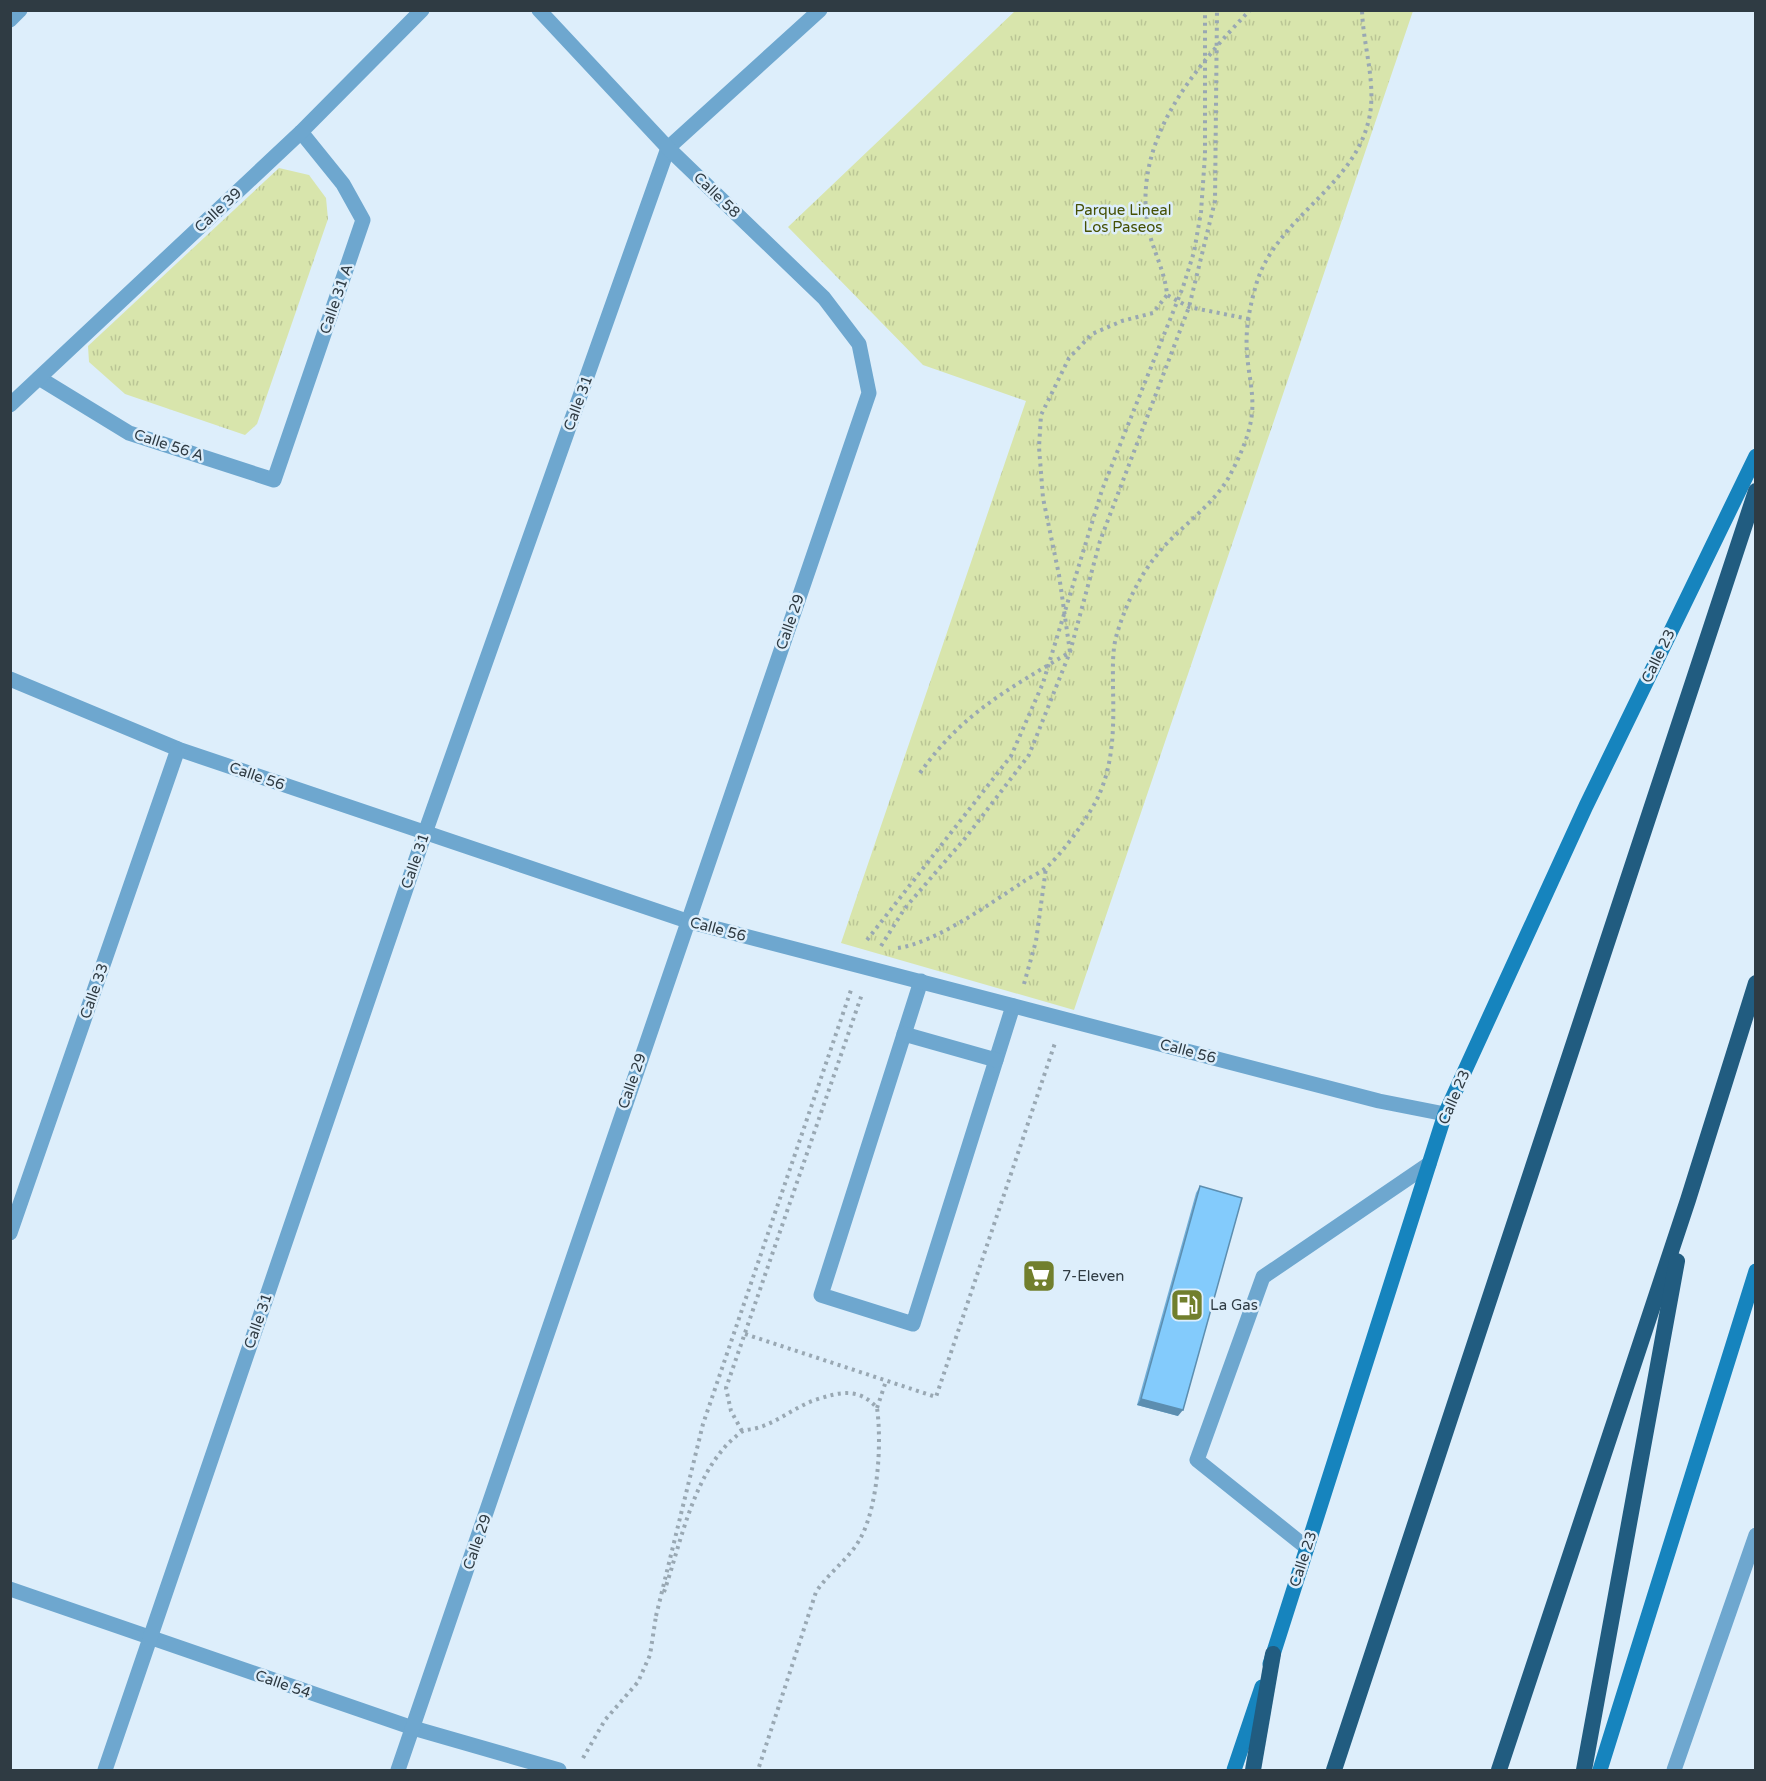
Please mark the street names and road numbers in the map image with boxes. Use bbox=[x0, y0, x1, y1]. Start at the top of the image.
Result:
street label: Calle 58 bbox=[690, 169, 744, 221]
street label: Calle 39 bbox=[191, 184, 245, 236]
street label: Calle 31 A bbox=[316, 262, 356, 336]
street label: Calle 31 bbox=[560, 373, 596, 433]
street label: Calle 56 A bbox=[132, 425, 206, 465]
street label: Calle 29 bbox=[772, 592, 808, 652]
street label: Calle 23 bbox=[1637, 626, 1679, 686]
street label: Calle 56 bbox=[227, 758, 287, 794]
street label: Calle 31 bbox=[397, 831, 433, 891]
street label: Calle 56 bbox=[688, 913, 748, 945]
street label: Calle 33 bbox=[76, 961, 112, 1021]
street label: Calle 56 bbox=[1158, 1035, 1218, 1067]
street label: Calle 29 bbox=[614, 1051, 650, 1111]
street label: Calle 23 bbox=[1434, 1067, 1474, 1127]
street label: Calle 31 bbox=[240, 1291, 276, 1351]
street label: Calle 29 bbox=[459, 1512, 495, 1572]
street label: Calle 23 bbox=[1286, 1529, 1320, 1589]
street label: Calle 54 bbox=[253, 1666, 313, 1702]

